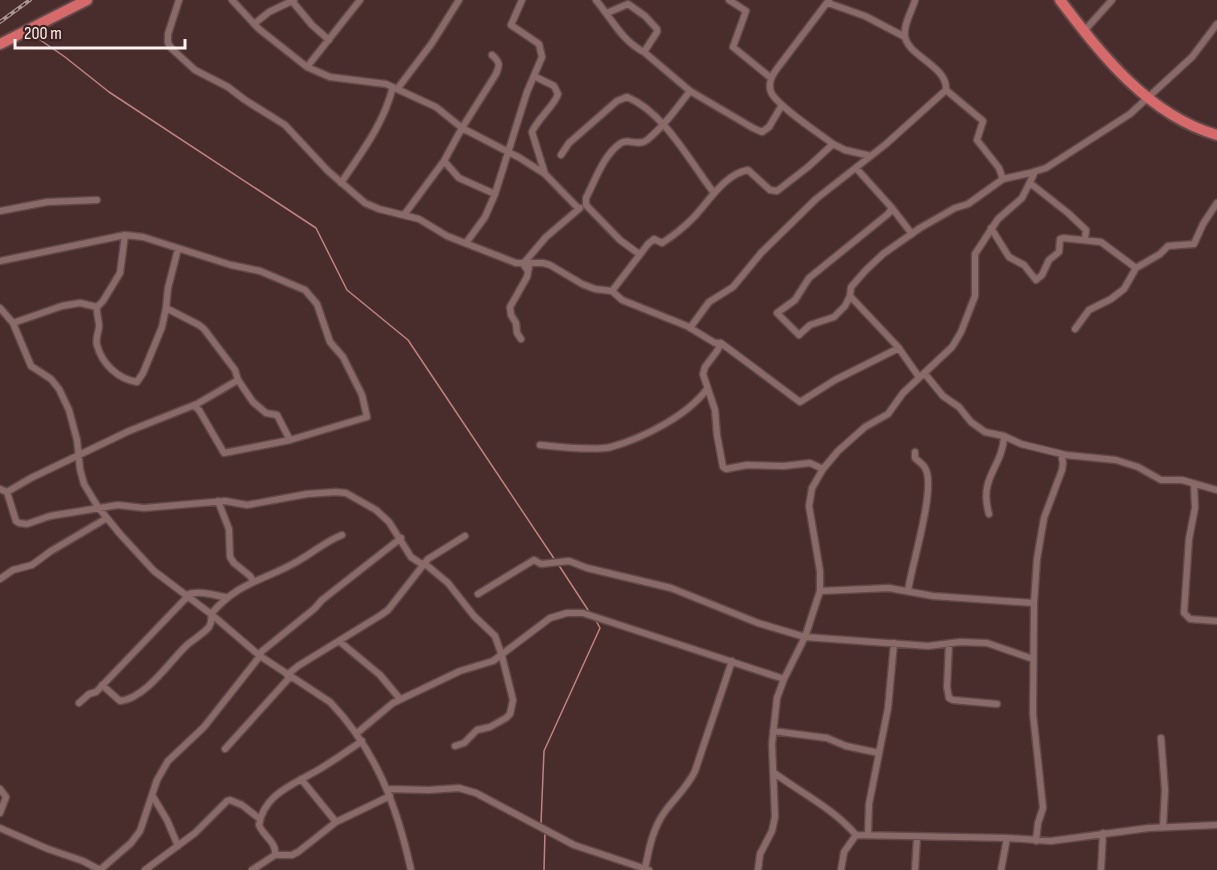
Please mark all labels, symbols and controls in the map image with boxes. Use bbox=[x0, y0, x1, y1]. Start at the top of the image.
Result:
scale bar bbox=[15, 12, 184, 50]
text: 200 m bbox=[24, 23, 62, 44]

